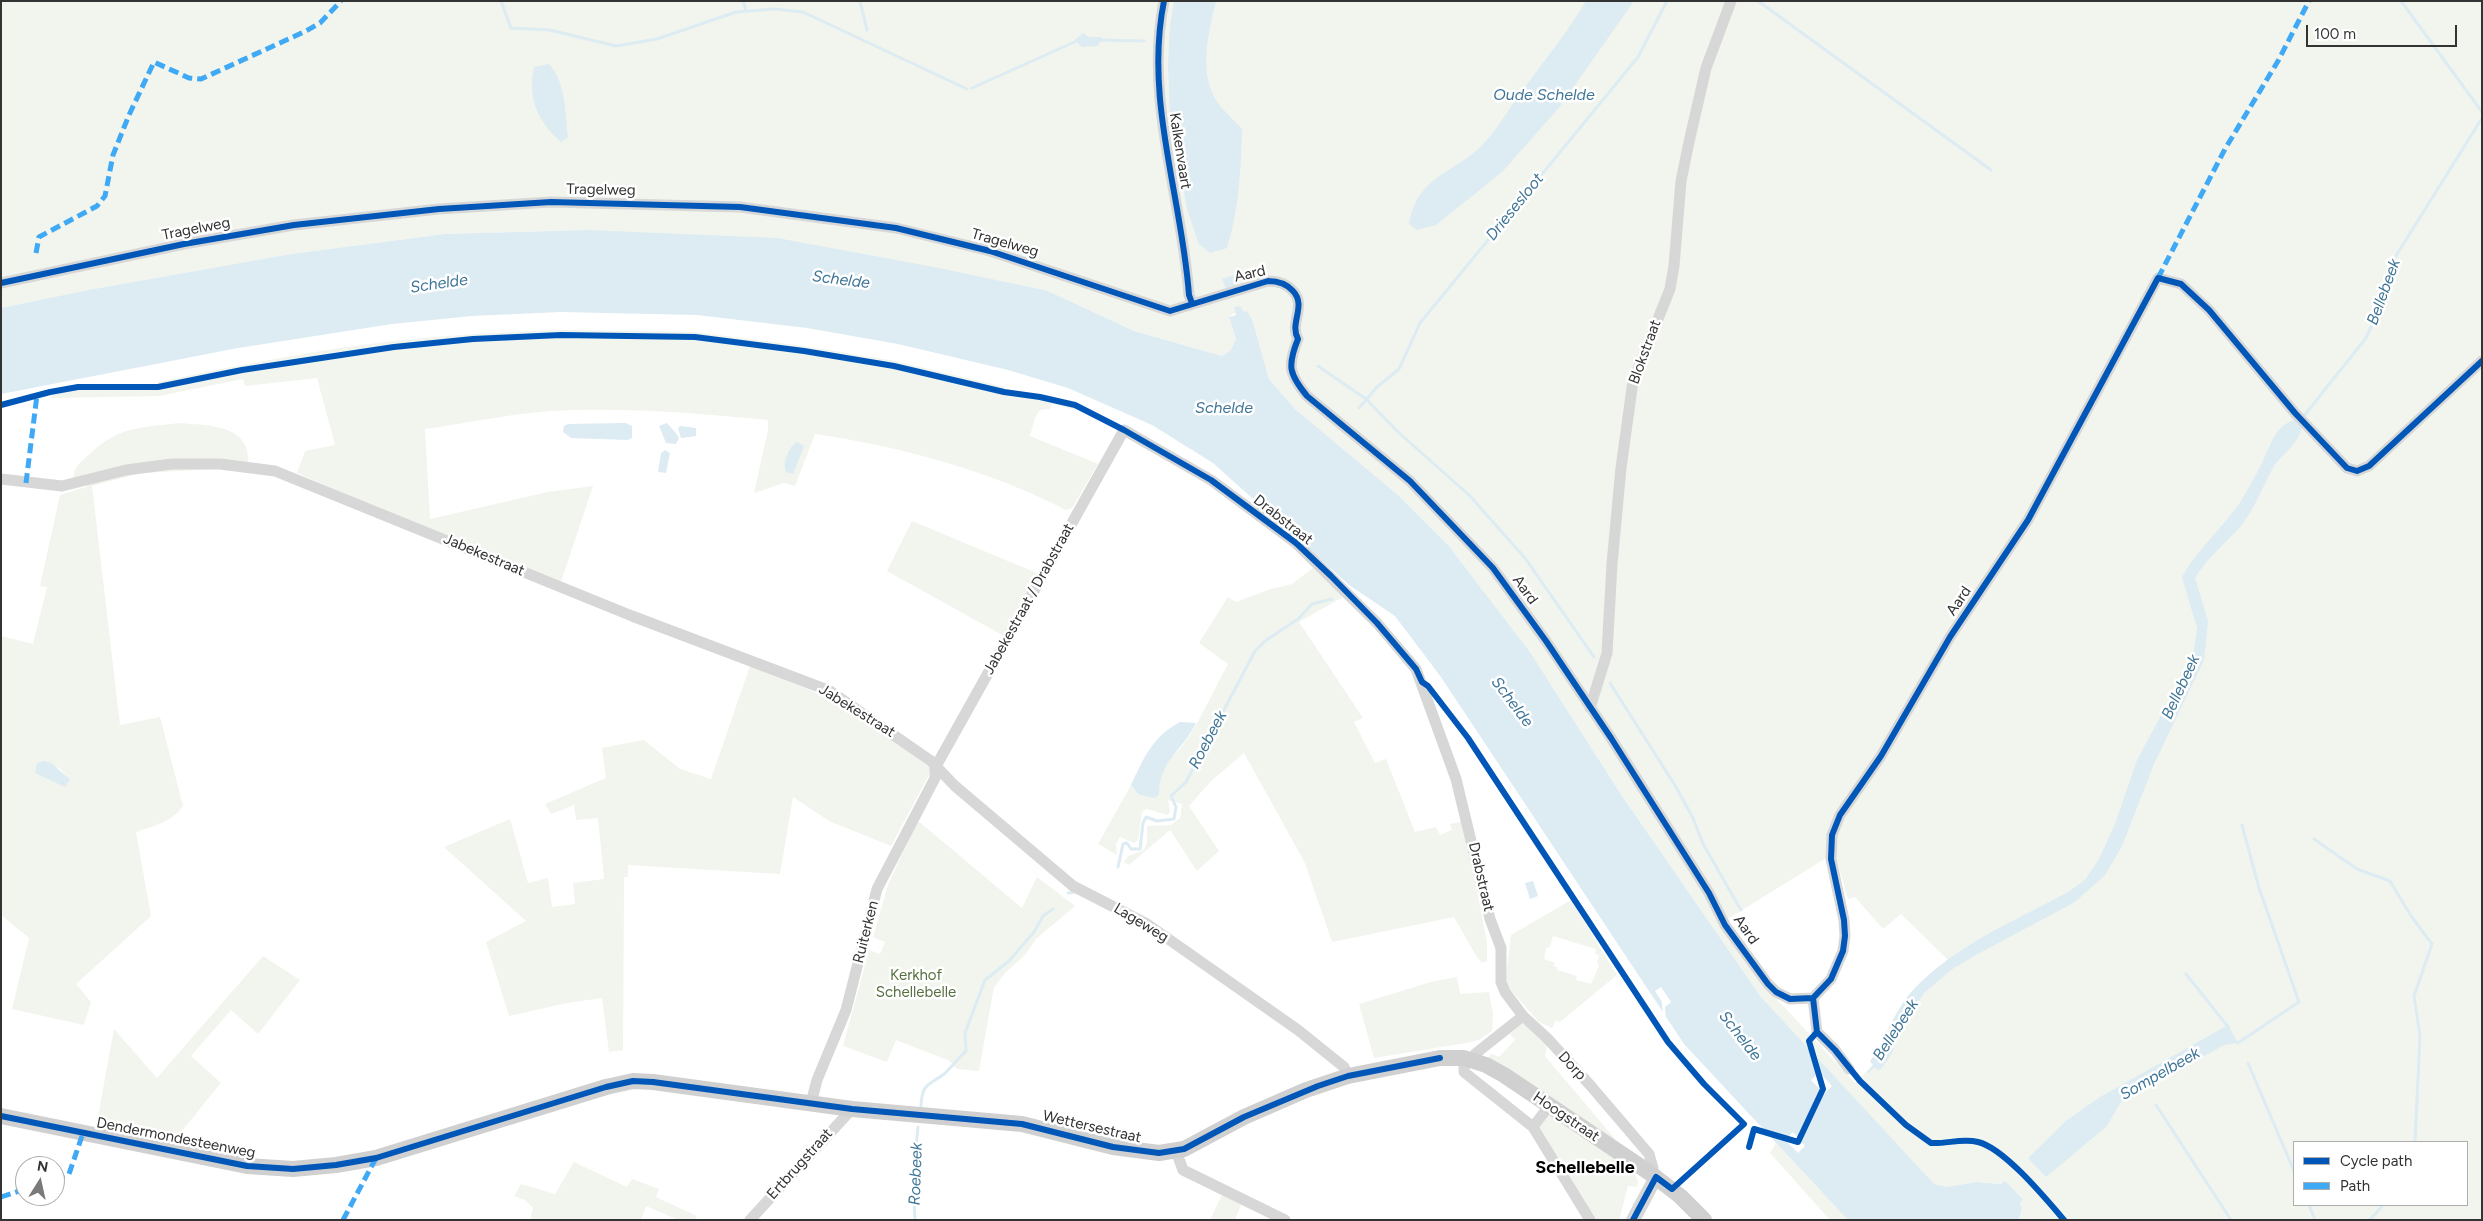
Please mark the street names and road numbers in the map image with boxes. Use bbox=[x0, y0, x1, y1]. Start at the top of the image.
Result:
street label: Kalkenvaart bbox=[1165, 111, 1195, 191]
street label: Tragelweg bbox=[566, 180, 636, 200]
street label: Tragelweg bbox=[160, 214, 232, 244]
street label: Tragelweg bbox=[969, 225, 1041, 261]
street label: Aard bbox=[1233, 262, 1267, 286]
street label: Blokstraat bbox=[1625, 317, 1665, 387]
street label: Drabstraat bbox=[1250, 491, 1316, 549]
street label: Jabekestraat / Drabstraat bbox=[980, 520, 1078, 678]
street label: Jabekestraat bbox=[441, 530, 527, 580]
street label: Aard bbox=[1508, 572, 1542, 608]
street label: Aard bbox=[1943, 583, 1975, 619]
street label: Jabekestraat bbox=[816, 680, 898, 742]
street label: Drabstraat bbox=[1464, 841, 1498, 913]
street label: Ruiterken bbox=[850, 899, 882, 965]
street label: Lageweg bbox=[1110, 900, 1172, 946]
street label: Aard bbox=[1730, 912, 1762, 948]
street label: Dorp bbox=[1554, 1048, 1590, 1084]
street label: Hoogstraat bbox=[1529, 1088, 1603, 1146]
street label: Wettersestraat bbox=[1041, 1107, 1143, 1147]
street label: Dendermondesteenweg bbox=[95, 1114, 257, 1162]
street label: Ertbrugstraat bbox=[763, 1125, 837, 1203]

